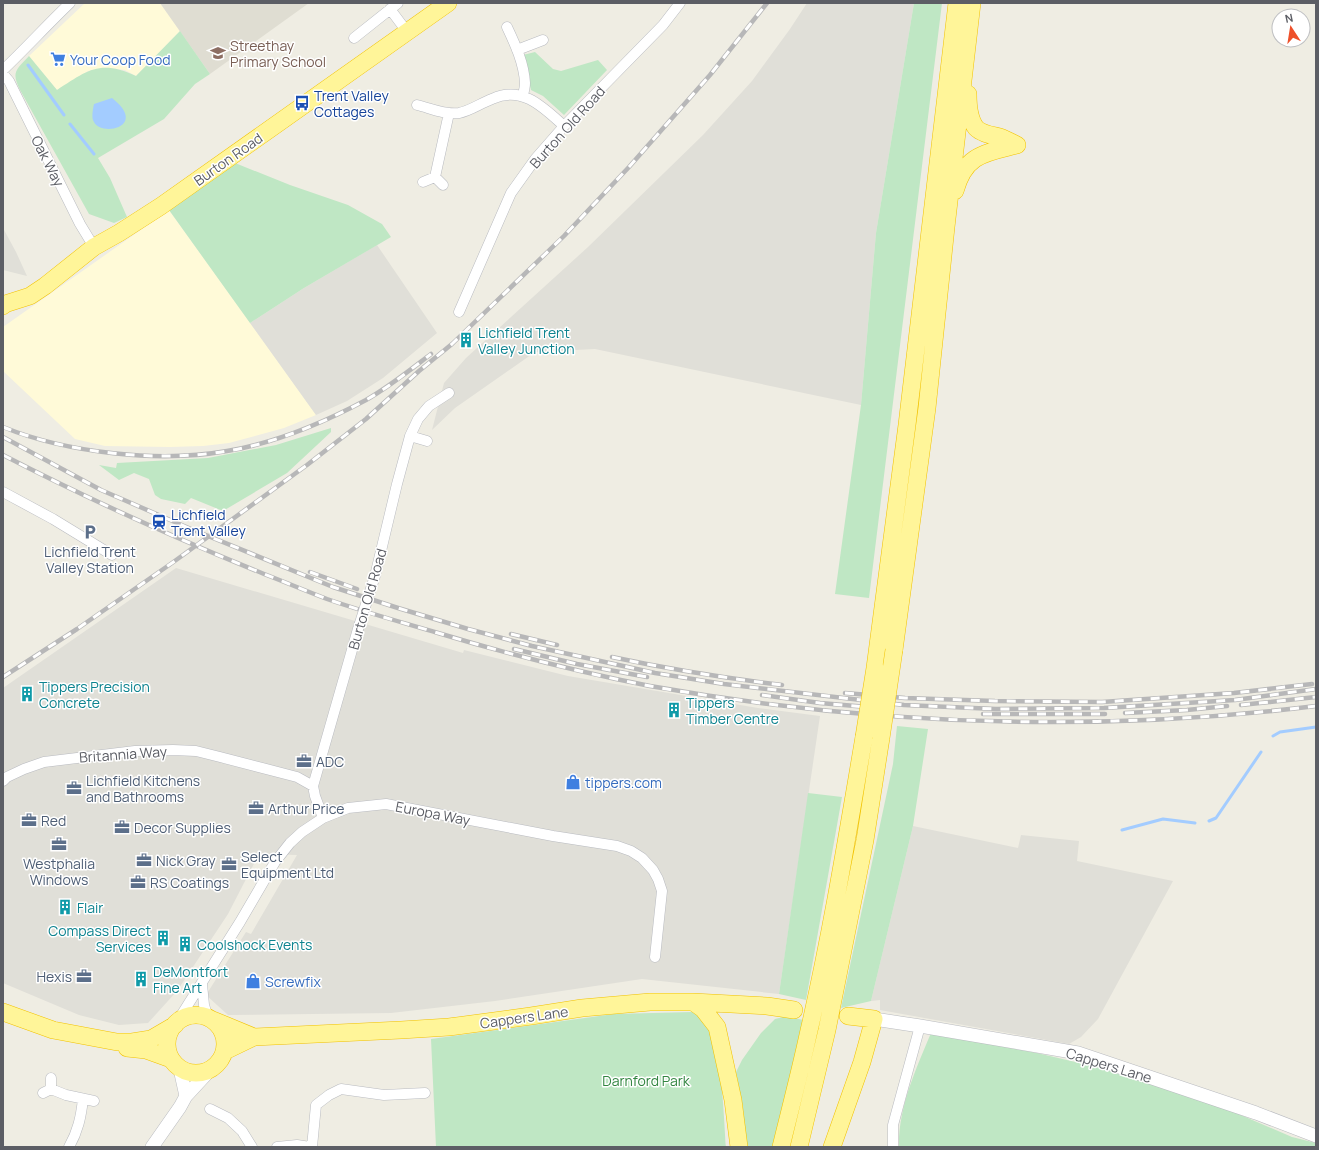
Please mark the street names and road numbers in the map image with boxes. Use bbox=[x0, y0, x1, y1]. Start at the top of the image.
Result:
street label: Burton Old Road bbox=[525, 82, 609, 172]
street label: Burton Road bbox=[190, 128, 266, 190]
street label: Oak Way bbox=[27, 132, 69, 190]
street label: Burton Old Road bbox=[343, 546, 391, 652]
street label: Britannia Way bbox=[78, 741, 168, 767]
street label: Europa Way bbox=[394, 796, 472, 830]
street label: Cappers Lane bbox=[479, 1001, 569, 1033]
street label: Cappers Lane bbox=[1064, 1043, 1154, 1087]

